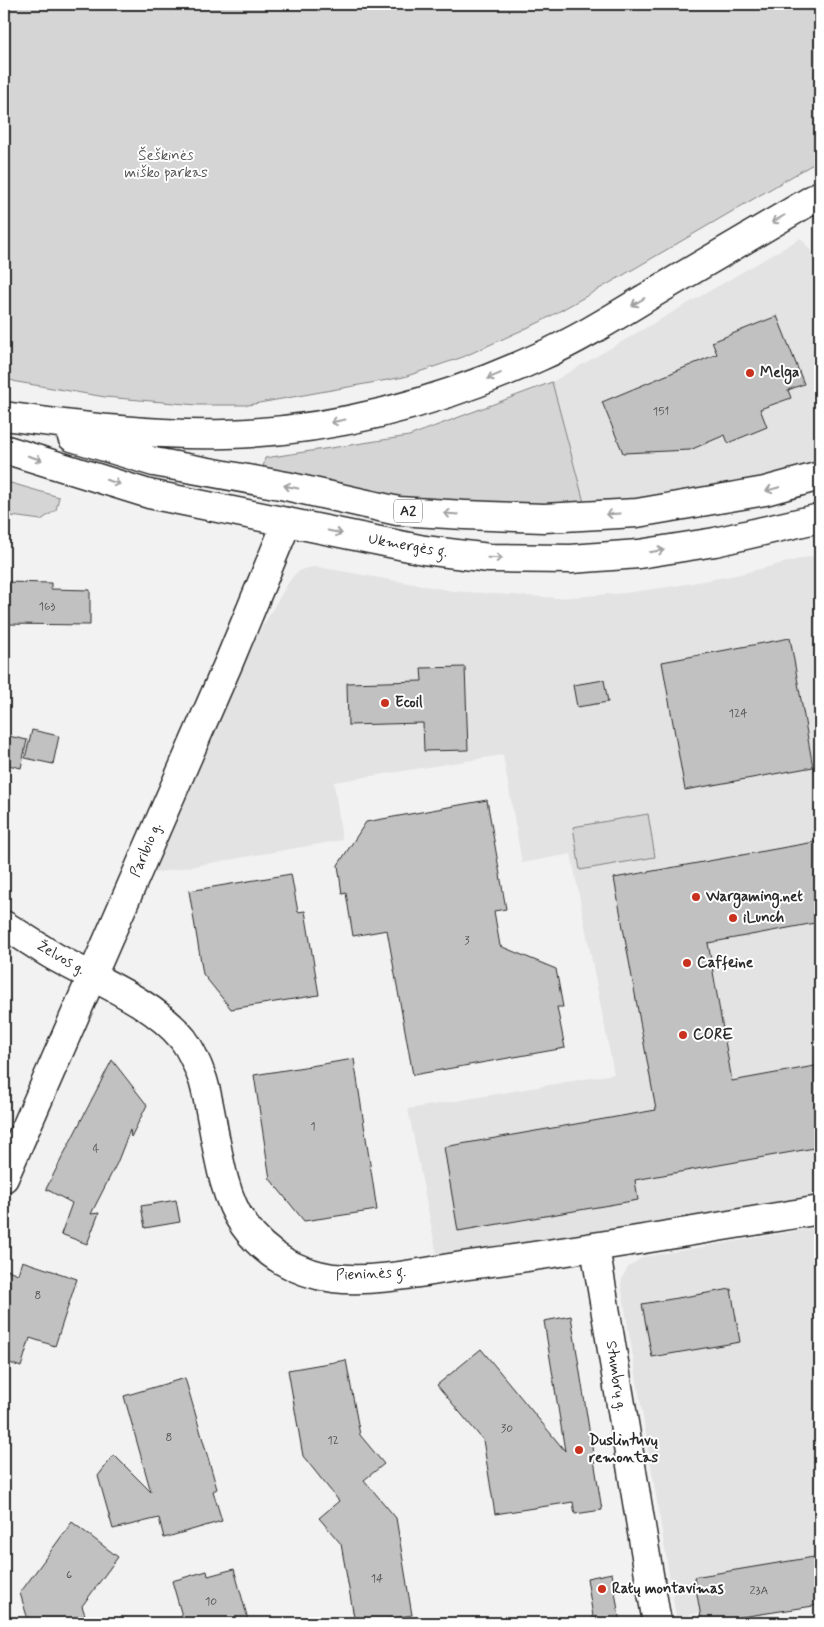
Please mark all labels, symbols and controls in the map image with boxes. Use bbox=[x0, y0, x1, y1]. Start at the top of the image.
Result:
park label: Šeškinės miško parkas bbox=[124, 146, 208, 183]
one-way arrow bbox=[772, 215, 786, 225]
one-way arrow bbox=[632, 298, 646, 308]
place label: Melga bbox=[760, 363, 799, 385]
marker: Melga bbox=[744, 367, 756, 379]
one-way arrow bbox=[487, 372, 502, 382]
house number: 151 bbox=[653, 404, 669, 420]
one-way arrow bbox=[331, 417, 347, 426]
one-way arrow bbox=[26, 454, 42, 464]
one-way arrow bbox=[104, 478, 120, 488]
one-way arrow bbox=[283, 482, 299, 492]
one-way arrow bbox=[766, 484, 782, 494]
road number: A2 bbox=[394, 500, 422, 522]
one-way arrow bbox=[443, 510, 459, 519]
one-way arrow bbox=[605, 510, 621, 519]
one-way arrow bbox=[327, 528, 343, 537]
street label: Ukmergės g. bbox=[367, 529, 449, 564]
one-way arrow bbox=[649, 546, 665, 556]
one-way arrow bbox=[487, 553, 503, 562]
house number: 163 bbox=[39, 599, 56, 615]
place label: Ecoil bbox=[395, 693, 423, 713]
marker: Ecoil bbox=[379, 697, 391, 709]
house number: 124 bbox=[729, 706, 747, 722]
street label: Paribio g. bbox=[126, 820, 166, 880]
place label: Wargaming.net bbox=[705, 887, 803, 909]
marker: Wargaming.net bbox=[690, 891, 702, 903]
place label: iLunch bbox=[743, 908, 785, 928]
marker: iLunch bbox=[727, 912, 739, 924]
house number: 3 bbox=[464, 933, 470, 949]
street label: Želvos g. bbox=[33, 936, 89, 980]
place label: Caffeine bbox=[697, 953, 754, 973]
marker: Caffeine bbox=[681, 957, 693, 969]
place label: CORE bbox=[693, 1025, 733, 1045]
marker: CORE bbox=[677, 1029, 689, 1041]
house number: 1 bbox=[310, 1119, 316, 1135]
house number: 4 bbox=[93, 1141, 100, 1157]
street label: Pieninės g. bbox=[335, 1262, 407, 1287]
house number: 8 bbox=[35, 1288, 41, 1304]
street label: Stumbrų g. bbox=[601, 1339, 631, 1413]
house number: 30 bbox=[501, 1421, 513, 1437]
house number: 8 bbox=[166, 1430, 172, 1446]
place label: Duslintuvų remontas bbox=[589, 1431, 659, 1468]
house number: 12 bbox=[327, 1433, 339, 1449]
marker: Duslintuvų remontas bbox=[573, 1444, 585, 1456]
house number: 6 bbox=[66, 1567, 72, 1583]
house number: 14 bbox=[371, 1571, 383, 1587]
place label: Ratų montavimas bbox=[612, 1579, 724, 1599]
marker: Ratų montavimas bbox=[596, 1583, 608, 1595]
house number: 23A bbox=[750, 1583, 769, 1599]
house number: 10 bbox=[205, 1594, 217, 1610]

